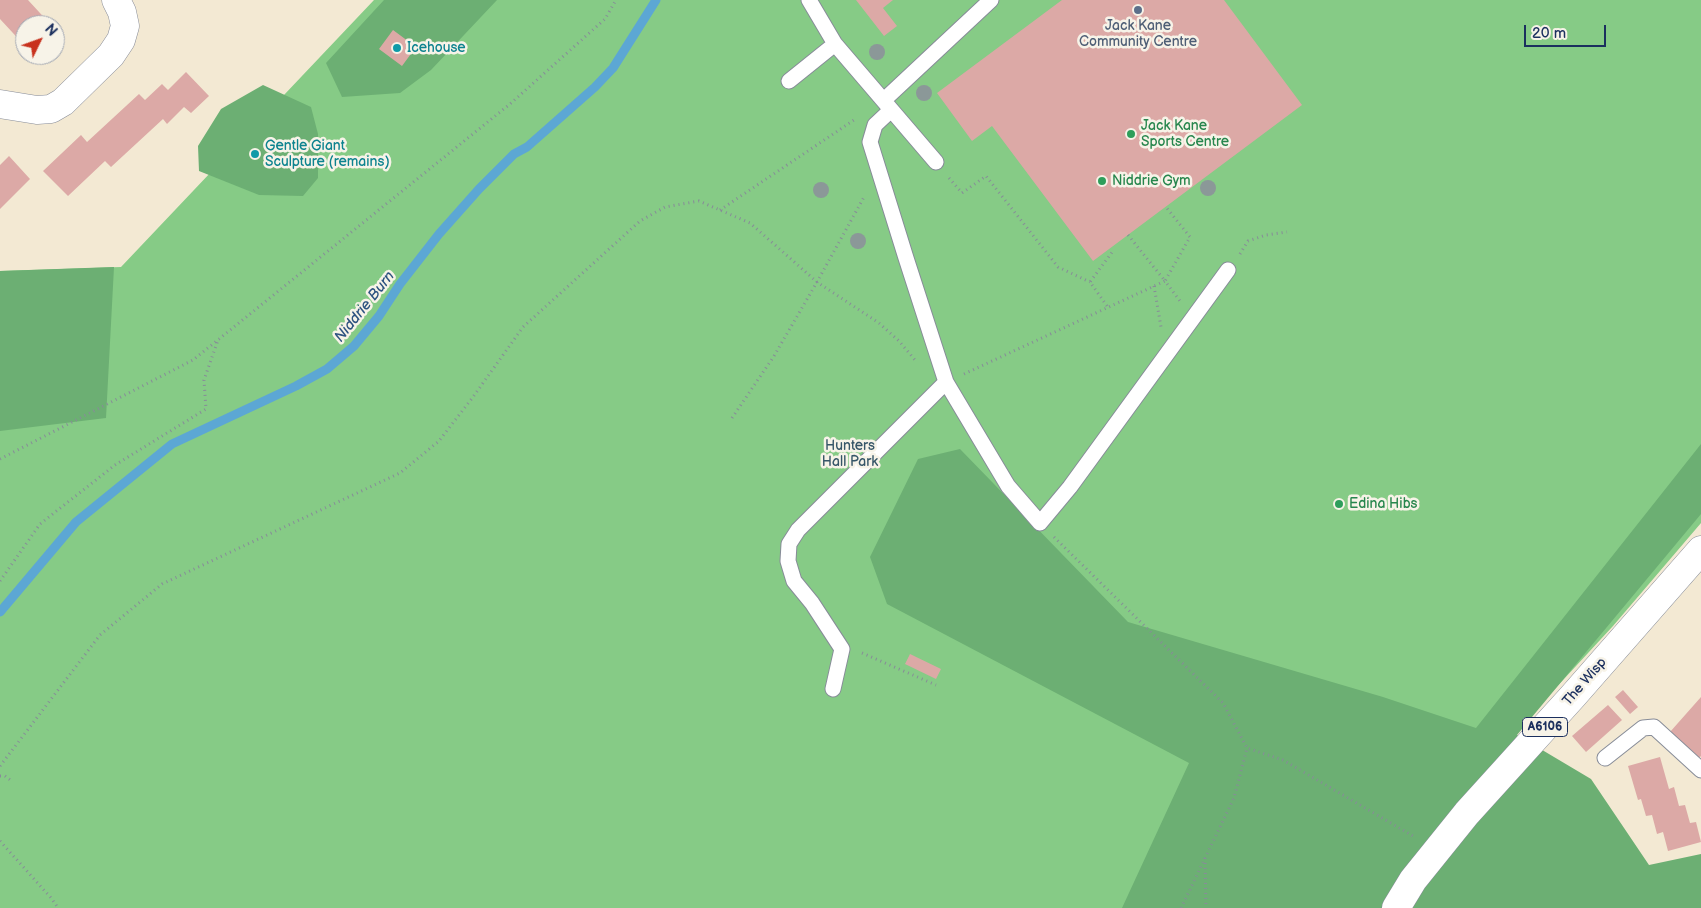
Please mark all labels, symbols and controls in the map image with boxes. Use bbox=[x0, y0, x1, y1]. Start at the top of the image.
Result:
marker: Jack Kane Community Centre bbox=[1132, 4, 1144, 16]
north arrow bbox=[15, 15, 65, 65]
scale bar bbox=[1526, 15, 1608, 47]
place label: Jack Kane Community Centre bbox=[1079, 18, 1197, 50]
text: N bbox=[41, 21, 61, 40]
text: 20 m bbox=[1532, 24, 1566, 43]
place label: Icehouse bbox=[407, 40, 466, 56]
marker: Icehouse bbox=[391, 42, 403, 54]
place label: Jack Kane Sports Centre bbox=[1141, 118, 1229, 150]
marker: Jack Kane Sports Centre bbox=[1125, 128, 1137, 140]
place label: Gentle Giant Sculpture (remains) bbox=[265, 138, 390, 170]
marker: Gentle Giant Sculpture (remains) bbox=[249, 148, 261, 160]
place label: Niddrie Gym bbox=[1112, 173, 1191, 189]
marker: Niddrie Gym bbox=[1096, 175, 1108, 187]
water label: Niddrie Burn bbox=[331, 268, 399, 346]
park label: Hunters Hall Park bbox=[822, 438, 878, 471]
place label: Edina Hibs bbox=[1349, 496, 1417, 512]
marker: Edina Hibs bbox=[1333, 498, 1345, 510]
street label: The Wisp bbox=[1560, 654, 1610, 710]
road number: A6106 bbox=[1522, 718, 1568, 736]

